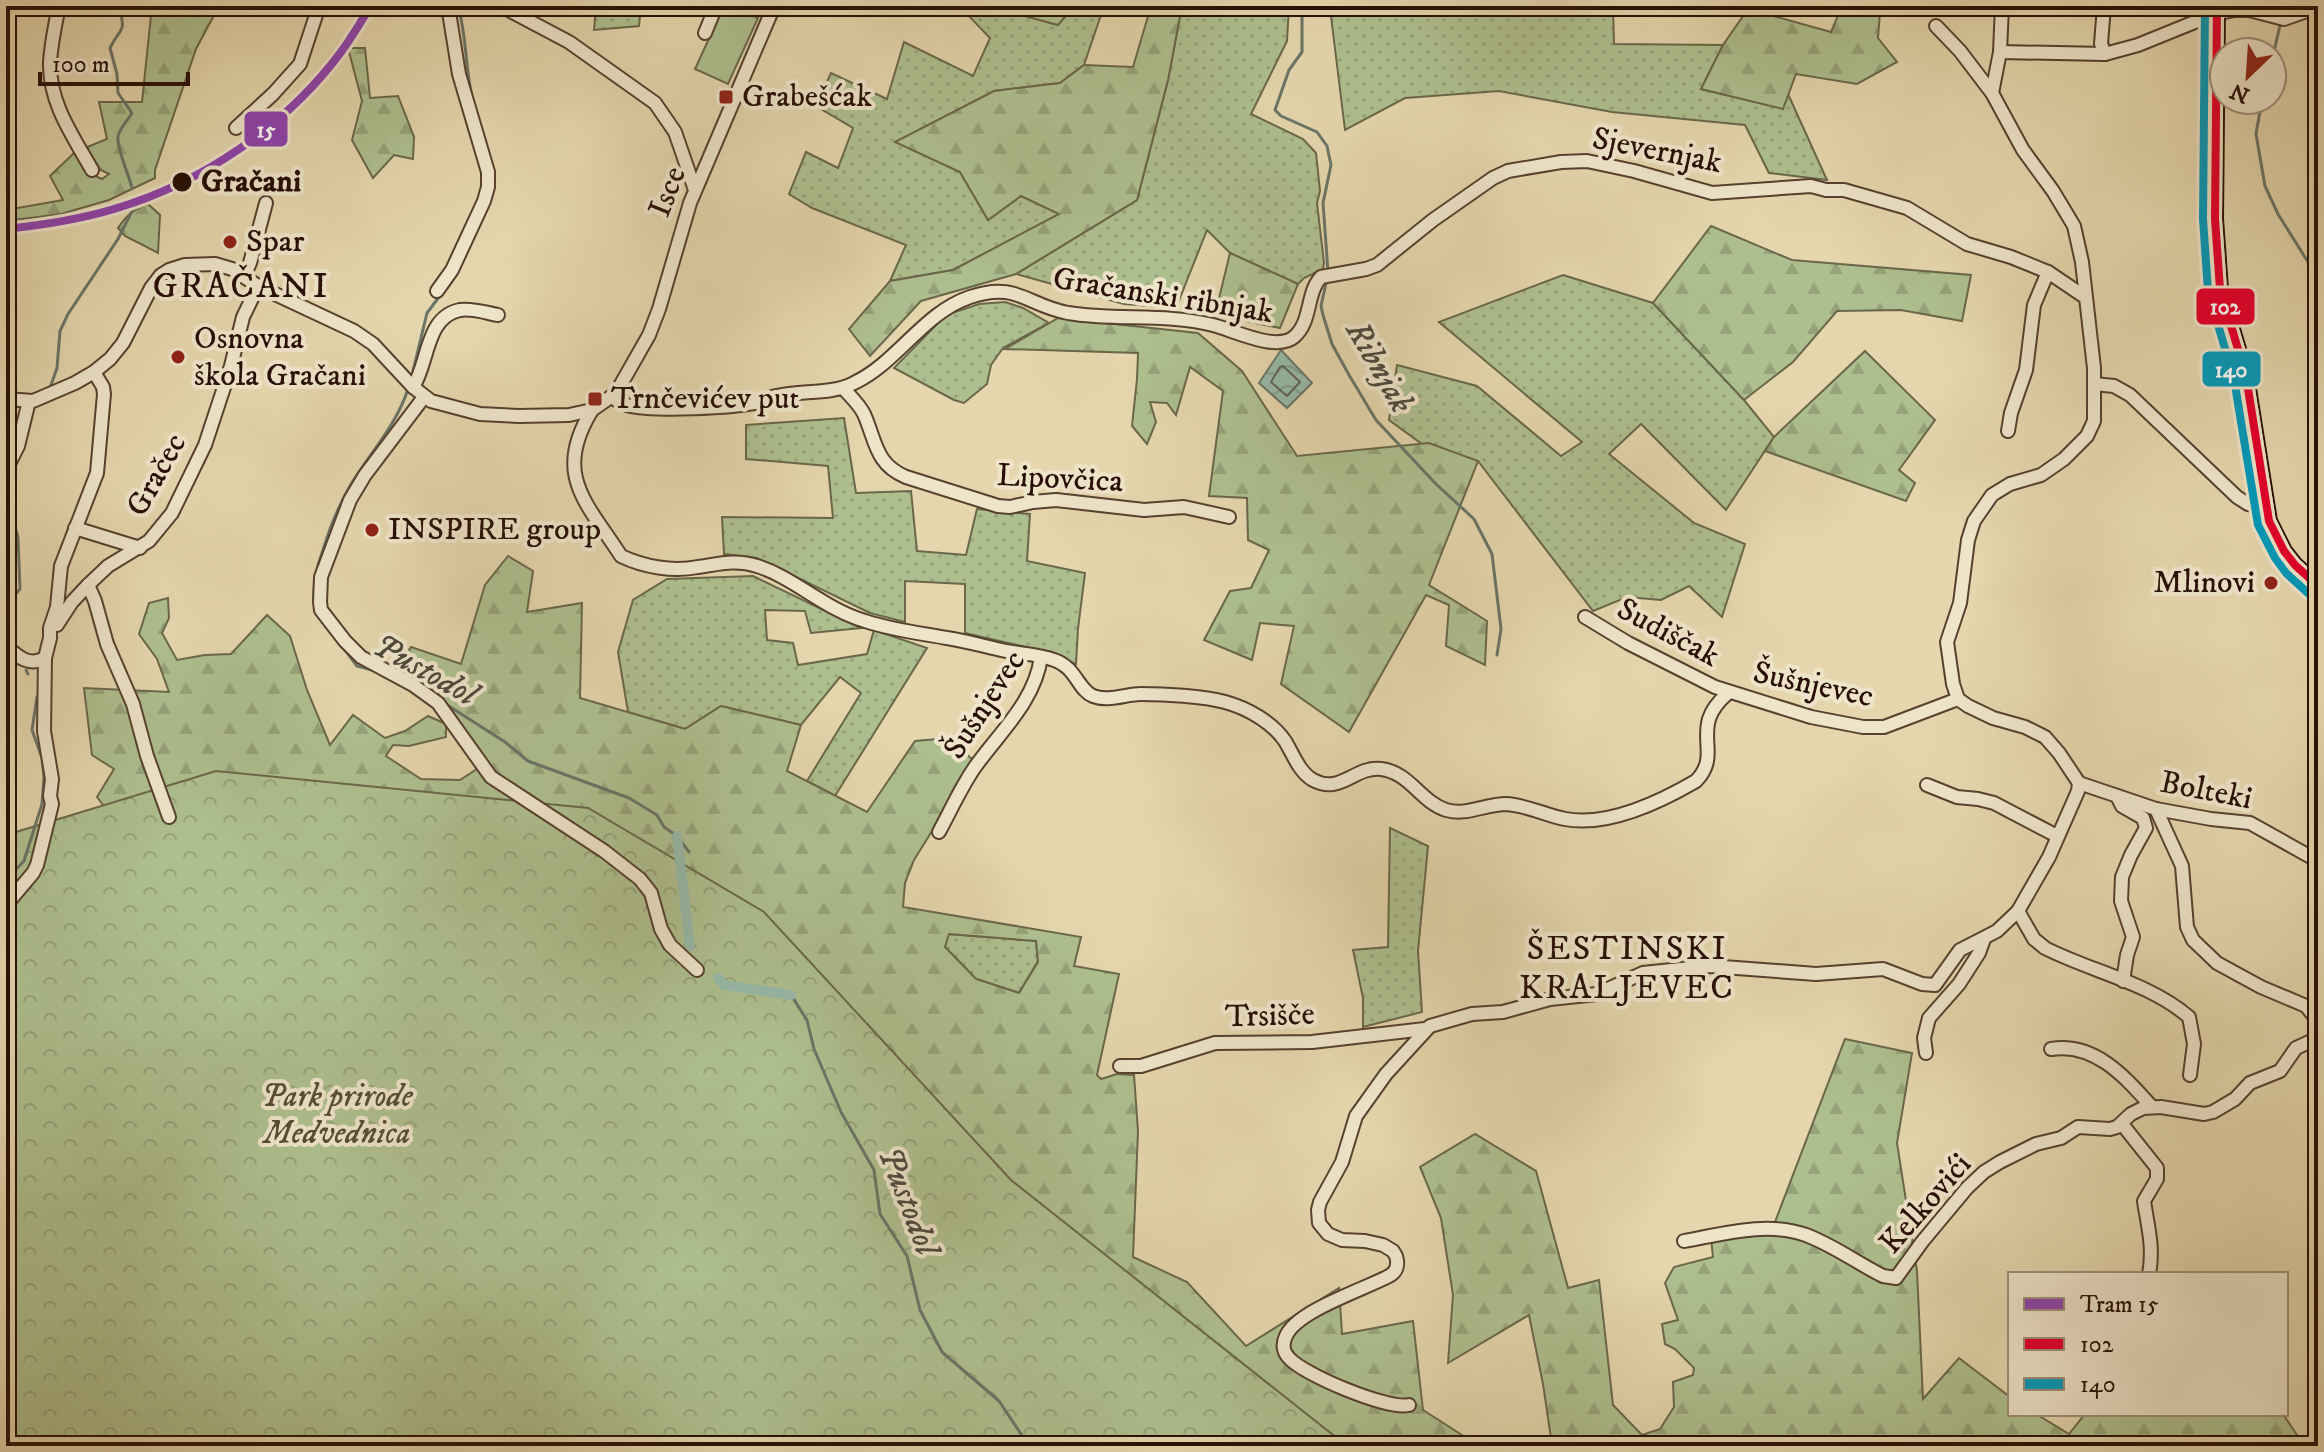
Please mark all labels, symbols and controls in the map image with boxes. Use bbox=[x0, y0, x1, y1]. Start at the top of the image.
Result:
scale bar bbox=[40, 36, 188, 86]
north arrow bbox=[2208, 36, 2288, 116]
text: 100 m bbox=[52, 50, 110, 80]
place label: Grabešćak bbox=[742, 77, 872, 117]
text: N bbox=[2226, 77, 2254, 109]
marker: Grabešćak bbox=[717, 88, 735, 106]
line badge: 15 bbox=[243, 110, 289, 148]
text: 15 bbox=[257, 117, 276, 144]
street label: Sjevernjak bbox=[1589, 119, 1725, 183]
street label: Isce bbox=[640, 161, 696, 223]
place label: Gračani bbox=[201, 162, 301, 202]
marker: Gračani bbox=[170, 170, 194, 194]
place label: Spar bbox=[246, 222, 304, 262]
marker: Spar bbox=[221, 233, 239, 251]
street label: Gračanski ribnjak bbox=[1050, 259, 1276, 333]
district label: GRAČANI bbox=[153, 264, 329, 309]
line badge: 102 bbox=[2195, 287, 2256, 326]
text: 102 bbox=[2210, 294, 2242, 321]
water label: Ribnjak bbox=[1335, 312, 1423, 422]
place label: Osnovna škola Gračani bbox=[194, 319, 366, 396]
marker: Osnovna škola Gračani bbox=[169, 348, 187, 366]
line badge: 140 bbox=[2201, 350, 2262, 388]
text: 140 bbox=[2215, 357, 2247, 384]
place label: Trnčevićev put bbox=[611, 379, 800, 419]
marker: Trnčevićev put bbox=[586, 390, 604, 408]
street label: Gračec bbox=[118, 427, 196, 523]
street label: Lipovčica bbox=[996, 456, 1124, 502]
place label: INSPIRE group bbox=[388, 510, 601, 550]
marker: INSPIRE group bbox=[363, 521, 381, 539]
place label: Mlinovi bbox=[2153, 563, 2255, 603]
marker: Mlinovi bbox=[2262, 574, 2280, 592]
street label: Sudiščak bbox=[1610, 589, 1726, 677]
water label: Pustodol bbox=[366, 624, 487, 717]
street label: Šušnjevec bbox=[935, 643, 1035, 767]
street label: Šušnjevec bbox=[1749, 653, 1877, 717]
street label: Bolteki bbox=[2157, 763, 2255, 819]
district label: ŠESTINSKI KRALJEVEC bbox=[1519, 928, 1735, 1009]
street label: Trsišče bbox=[1225, 994, 1315, 1038]
park label: Park prirode Medvednica bbox=[261, 1077, 414, 1154]
water label: Pustodol bbox=[868, 1141, 949, 1264]
street label: Kelkovići bbox=[1871, 1145, 1981, 1263]
legend bbox=[2008, 1272, 2288, 1416]
text: Tram 15 bbox=[2080, 1290, 2159, 1320]
text: 102 bbox=[2080, 1330, 2114, 1360]
text: 140 bbox=[2080, 1370, 2116, 1400]

